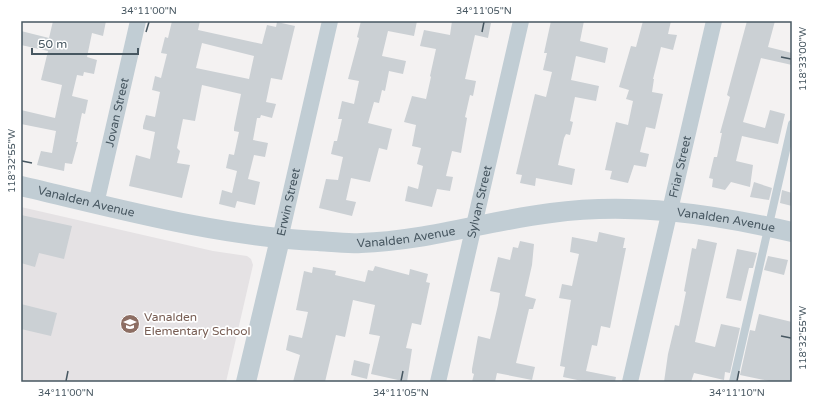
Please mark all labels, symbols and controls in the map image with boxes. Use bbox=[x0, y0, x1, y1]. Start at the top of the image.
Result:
text: 34°11'00"N bbox=[121, 5, 177, 17]
text: 34°11'05"N bbox=[456, 5, 512, 17]
text: 118°33'00"W bbox=[797, 27, 809, 91]
scale bar bbox=[32, 30, 138, 56]
text: 50 m bbox=[38, 37, 67, 51]
street label: Jovan Street bbox=[102, 76, 132, 148]
text: 118°32'55"W bbox=[6, 129, 18, 193]
street label: Friar Street bbox=[666, 134, 694, 199]
street label: Sylvan Street bbox=[464, 164, 495, 239]
street label: Erwin Street bbox=[274, 166, 303, 237]
street label: Vanalden Avenue bbox=[36, 183, 136, 220]
street label: Vanalden Avenue bbox=[676, 205, 777, 235]
street label: Vanalden Avenue bbox=[356, 224, 457, 250]
text: 118°32'55"W bbox=[797, 306, 809, 370]
place label: Vanalden Elementary School bbox=[144, 310, 251, 338]
school or university icon: Vanalden Elementary School bbox=[119, 313, 141, 335]
text: 34°11'00"N bbox=[38, 387, 94, 399]
text: 34°11'05"N bbox=[373, 387, 429, 399]
text: 34°11'10"N bbox=[709, 387, 765, 399]

